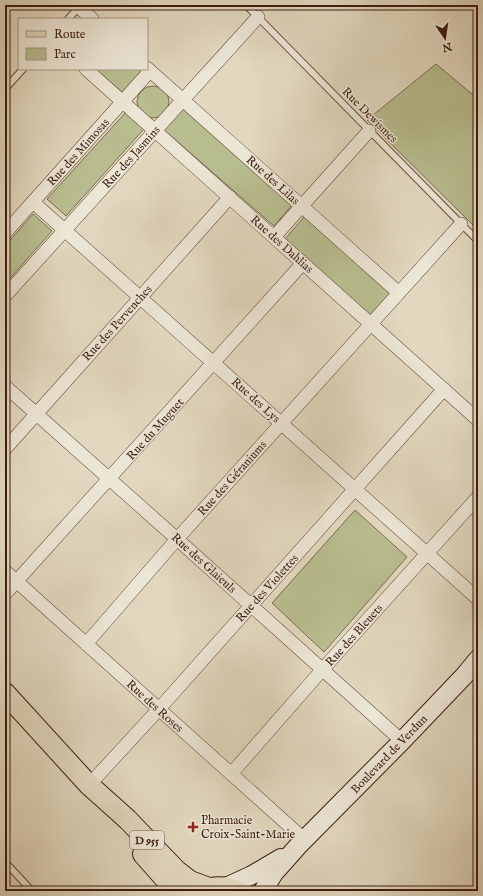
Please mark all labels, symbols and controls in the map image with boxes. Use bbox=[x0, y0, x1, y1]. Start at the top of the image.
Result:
legend bbox=[18, 18, 148, 70]
north arrow bbox=[425, 18, 465, 58]
text: Route bbox=[54, 27, 86, 42]
text: N bbox=[440, 39, 454, 55]
text: Parc bbox=[54, 47, 76, 62]
street label: Rue Dewismes bbox=[339, 84, 401, 146]
street label: Rue des Mimosas bbox=[44, 115, 113, 189]
street label: Rue des Jasmins bbox=[99, 123, 164, 192]
street label: Rue des Lilas bbox=[243, 153, 302, 208]
street label: Rue des Dahlias bbox=[247, 212, 316, 276]
street label: Rue des Pervenches bbox=[79, 282, 155, 364]
street label: Rue des Lys bbox=[228, 375, 283, 426]
street label: Rue du Muguet bbox=[124, 395, 187, 463]
street label: Rue des Géraniums bbox=[195, 438, 270, 519]
street label: Rue des Glaieuls bbox=[168, 530, 239, 597]
street label: Rue des Violettes bbox=[233, 551, 302, 625]
street label: Rue des Bleuets bbox=[322, 601, 386, 670]
street label: Rue des Roses bbox=[123, 677, 186, 736]
street label: Boulevard de Verdun bbox=[348, 711, 431, 797]
place label: Pharmacie Croix-Saint-Marie bbox=[201, 813, 296, 842]
marker: Pharmacie Croix-Saint-Marie bbox=[188, 822, 198, 832]
road number: D 955 bbox=[130, 831, 164, 849]

